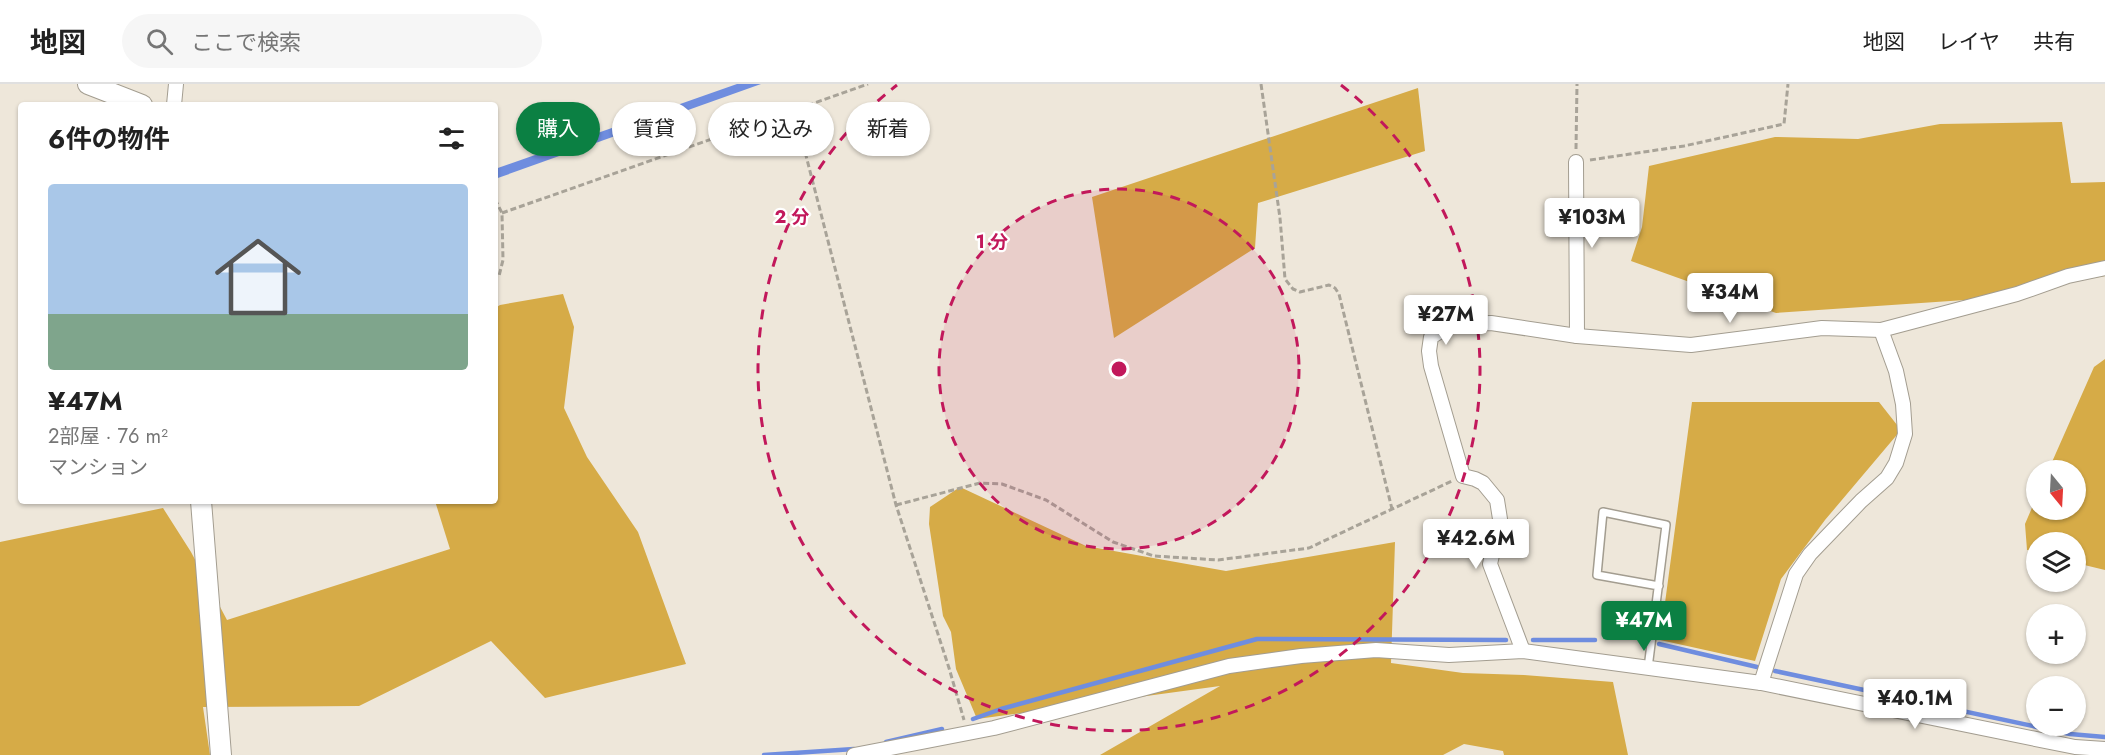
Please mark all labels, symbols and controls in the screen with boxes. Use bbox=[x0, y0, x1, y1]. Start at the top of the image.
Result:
search box bbox=[122, 14, 542, 68]
text: 地図 bbox=[30, 22, 86, 63]
icon: search bbox=[143, 25, 176, 58]
text: ここで検索 bbox=[191, 26, 301, 58]
text: 地図 bbox=[1863, 27, 1905, 57]
text: レイヤ bbox=[1938, 27, 2000, 57]
text: 共有 bbox=[2033, 27, 2075, 57]
chip: 購入 bbox=[516, 102, 600, 156]
chip: 賃貸 bbox=[612, 102, 696, 156]
chip: 絞り込み bbox=[708, 102, 834, 156]
chip: 新着 bbox=[846, 102, 930, 156]
text: 6件の物件 bbox=[48, 120, 169, 158]
icon: filters bbox=[435, 122, 468, 155]
pin: ¥103M bbox=[1550, 198, 1634, 249]
text: ¥103M bbox=[1558, 203, 1626, 232]
text: 2 分 bbox=[774, 204, 810, 230]
icon: home bbox=[204, 223, 312, 331]
text: 1 分 bbox=[976, 229, 1008, 255]
pin: ¥34M bbox=[1694, 273, 1766, 324]
text: ¥34M bbox=[1701, 278, 1759, 307]
pin: ¥27M bbox=[1410, 295, 1482, 346]
text: ¥27M bbox=[1418, 300, 1474, 329]
centre of rings bbox=[1109, 359, 1129, 379]
text: ¥47M bbox=[48, 382, 122, 420]
text: 2部屋 · 76 m² bbox=[48, 422, 168, 451]
text: マンション bbox=[48, 453, 148, 482]
north arrow bbox=[2026, 460, 2086, 520]
map controls bbox=[2026, 460, 2086, 736]
pin: ¥42.6M bbox=[1427, 519, 1525, 570]
text: ¥42.6M bbox=[1437, 524, 1515, 553]
button: layers bbox=[2026, 532, 2086, 592]
pin: ¥47M bbox=[1608, 601, 1680, 652]
button: + bbox=[2026, 604, 2086, 664]
text: ¥47M bbox=[1615, 606, 1673, 635]
button: − bbox=[2026, 676, 2086, 736]
pin: ¥40.1M bbox=[1866, 679, 1964, 730]
text: ¥40.1M bbox=[1877, 684, 1953, 713]

